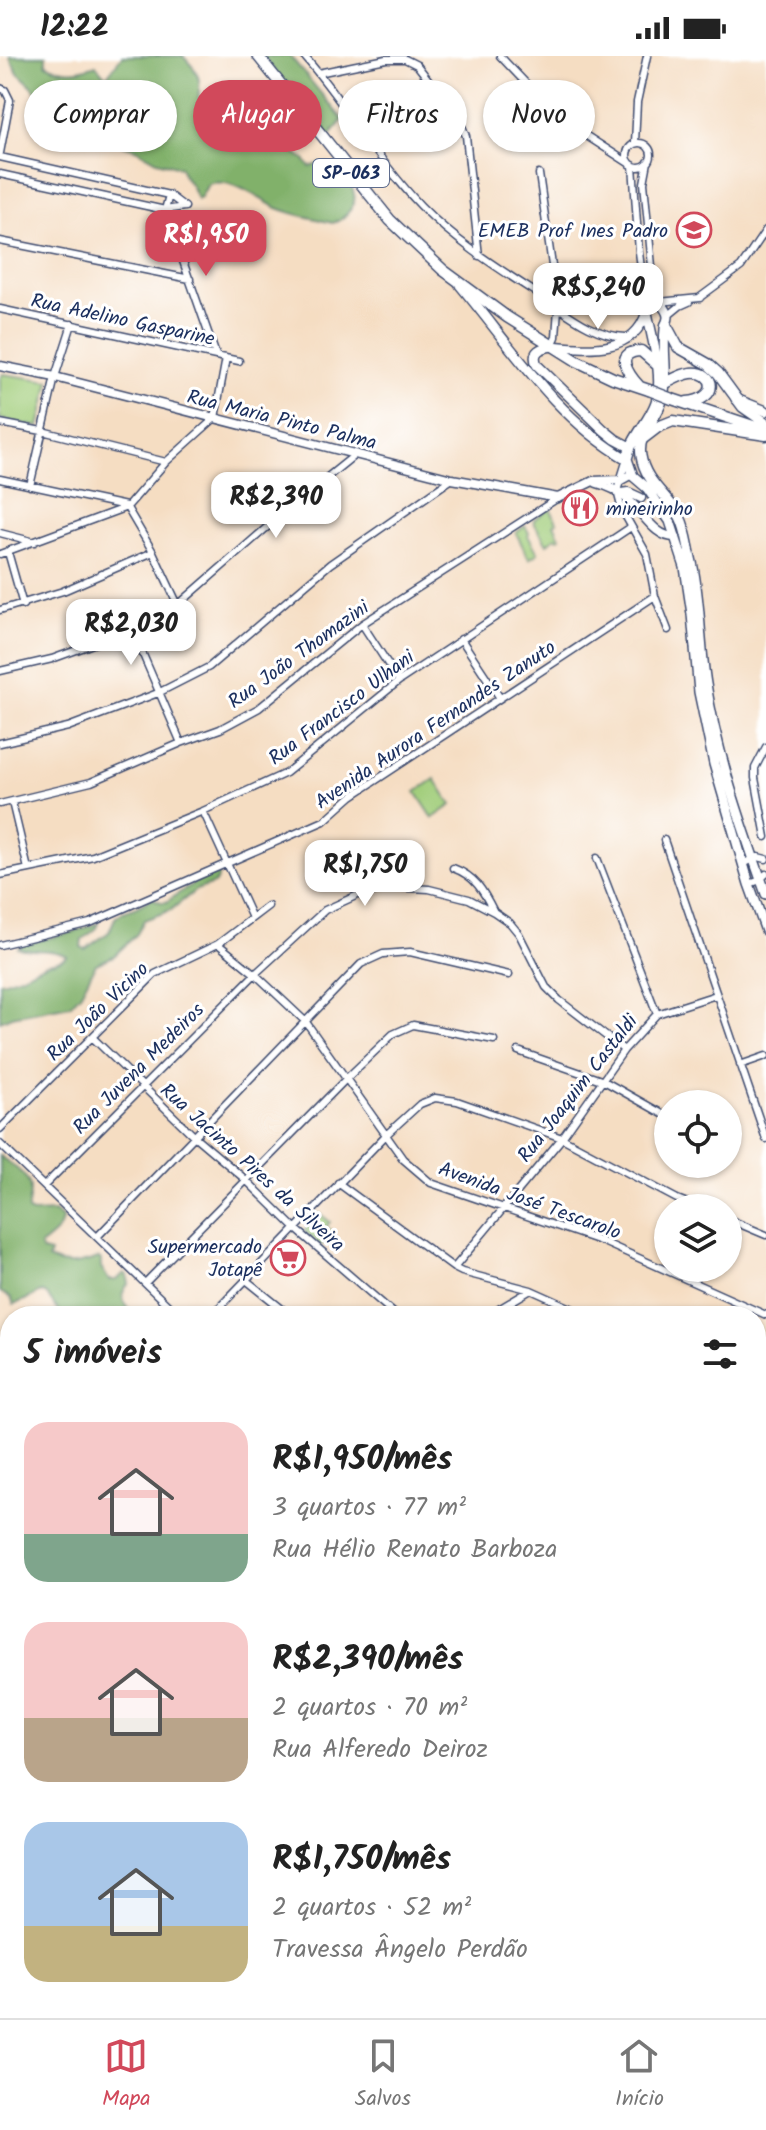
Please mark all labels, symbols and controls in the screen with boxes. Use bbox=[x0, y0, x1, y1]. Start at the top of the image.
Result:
text: 12:22 bbox=[40, 4, 109, 52]
chip: Comprar bbox=[24, 80, 177, 152]
chip: Alugar bbox=[193, 80, 322, 152]
chip: Filtros bbox=[338, 80, 467, 152]
chip: Novo bbox=[483, 80, 595, 152]
road number: SP-063 bbox=[313, 159, 389, 187]
pin: R$1,950 bbox=[132, 210, 280, 278]
school or university icon: EMEB Prof Ines Padro bbox=[675, 211, 713, 249]
text: R$1,950 bbox=[163, 215, 249, 257]
place label: EMEB Prof Ines Padro bbox=[478, 216, 668, 248]
pin: R$5,240 bbox=[524, 263, 672, 331]
text: R$5,240 bbox=[551, 268, 645, 310]
street label: Rua Adelino Gasparine bbox=[28, 286, 218, 356]
street label: Rua Maria Pinto Palma bbox=[183, 382, 380, 460]
pin: R$2,390 bbox=[202, 472, 350, 540]
text: R$2,390 bbox=[229, 477, 323, 519]
restaurant icon: mineirinho bbox=[561, 489, 599, 527]
place label: mineirinho bbox=[606, 494, 693, 526]
street label: Rua João Thomazini bbox=[222, 592, 378, 718]
pin: R$2,030 bbox=[57, 599, 205, 667]
text: R$2,030 bbox=[84, 604, 178, 646]
street label: Avenida Aurora Fernandes Zanuto bbox=[309, 633, 563, 819]
street label: Rua Francisco Ulhani bbox=[262, 642, 423, 774]
pin: R$1,750 bbox=[291, 840, 439, 908]
text: R$1,750 bbox=[323, 845, 407, 887]
street label: Rua João Vicino bbox=[40, 955, 157, 1070]
street label: Rua Juvena Medeiros bbox=[66, 996, 213, 1143]
street label: Rua Joaquim Castaldi bbox=[510, 1007, 648, 1170]
street label: Rua Jacinto Pires da Silveira bbox=[152, 1076, 352, 1261]
map controls bbox=[654, 1090, 742, 1282]
button: locate bbox=[654, 1090, 742, 1178]
street label: Avenida José Tescarolo bbox=[434, 1154, 625, 1250]
button: layers bbox=[654, 1194, 742, 1282]
place label: Supermercado Jotapê bbox=[148, 1232, 263, 1287]
supermarket icon: Supermercado Jotapê bbox=[269, 1239, 307, 1277]
text: 5 imóveis bbox=[24, 1327, 162, 1381]
icon: filters bbox=[698, 1332, 742, 1376]
text: R$1,950/mês bbox=[272, 1433, 452, 1487]
icon: home bbox=[88, 1454, 184, 1550]
text: 3 quartos · 77 m² bbox=[272, 1487, 466, 1529]
text: Rua Hélio Renato Barboza bbox=[272, 1529, 558, 1571]
text: R$2,390/mês bbox=[272, 1633, 463, 1687]
icon: home bbox=[88, 1654, 184, 1750]
text: 2 quartos · 70 m² bbox=[272, 1687, 467, 1729]
text: Rua Alferedo Deiroz bbox=[272, 1729, 488, 1771]
text: R$1,750/mês bbox=[272, 1833, 451, 1887]
icon: home bbox=[88, 1854, 184, 1950]
text: 2 quartos · 52 m² bbox=[272, 1887, 471, 1929]
text: Travessa Ângelo Perdão bbox=[272, 1929, 528, 1971]
tab: Mapa bbox=[102, 2034, 151, 2117]
tab: Salvos bbox=[355, 2034, 411, 2117]
tab: Início bbox=[615, 2034, 664, 2117]

